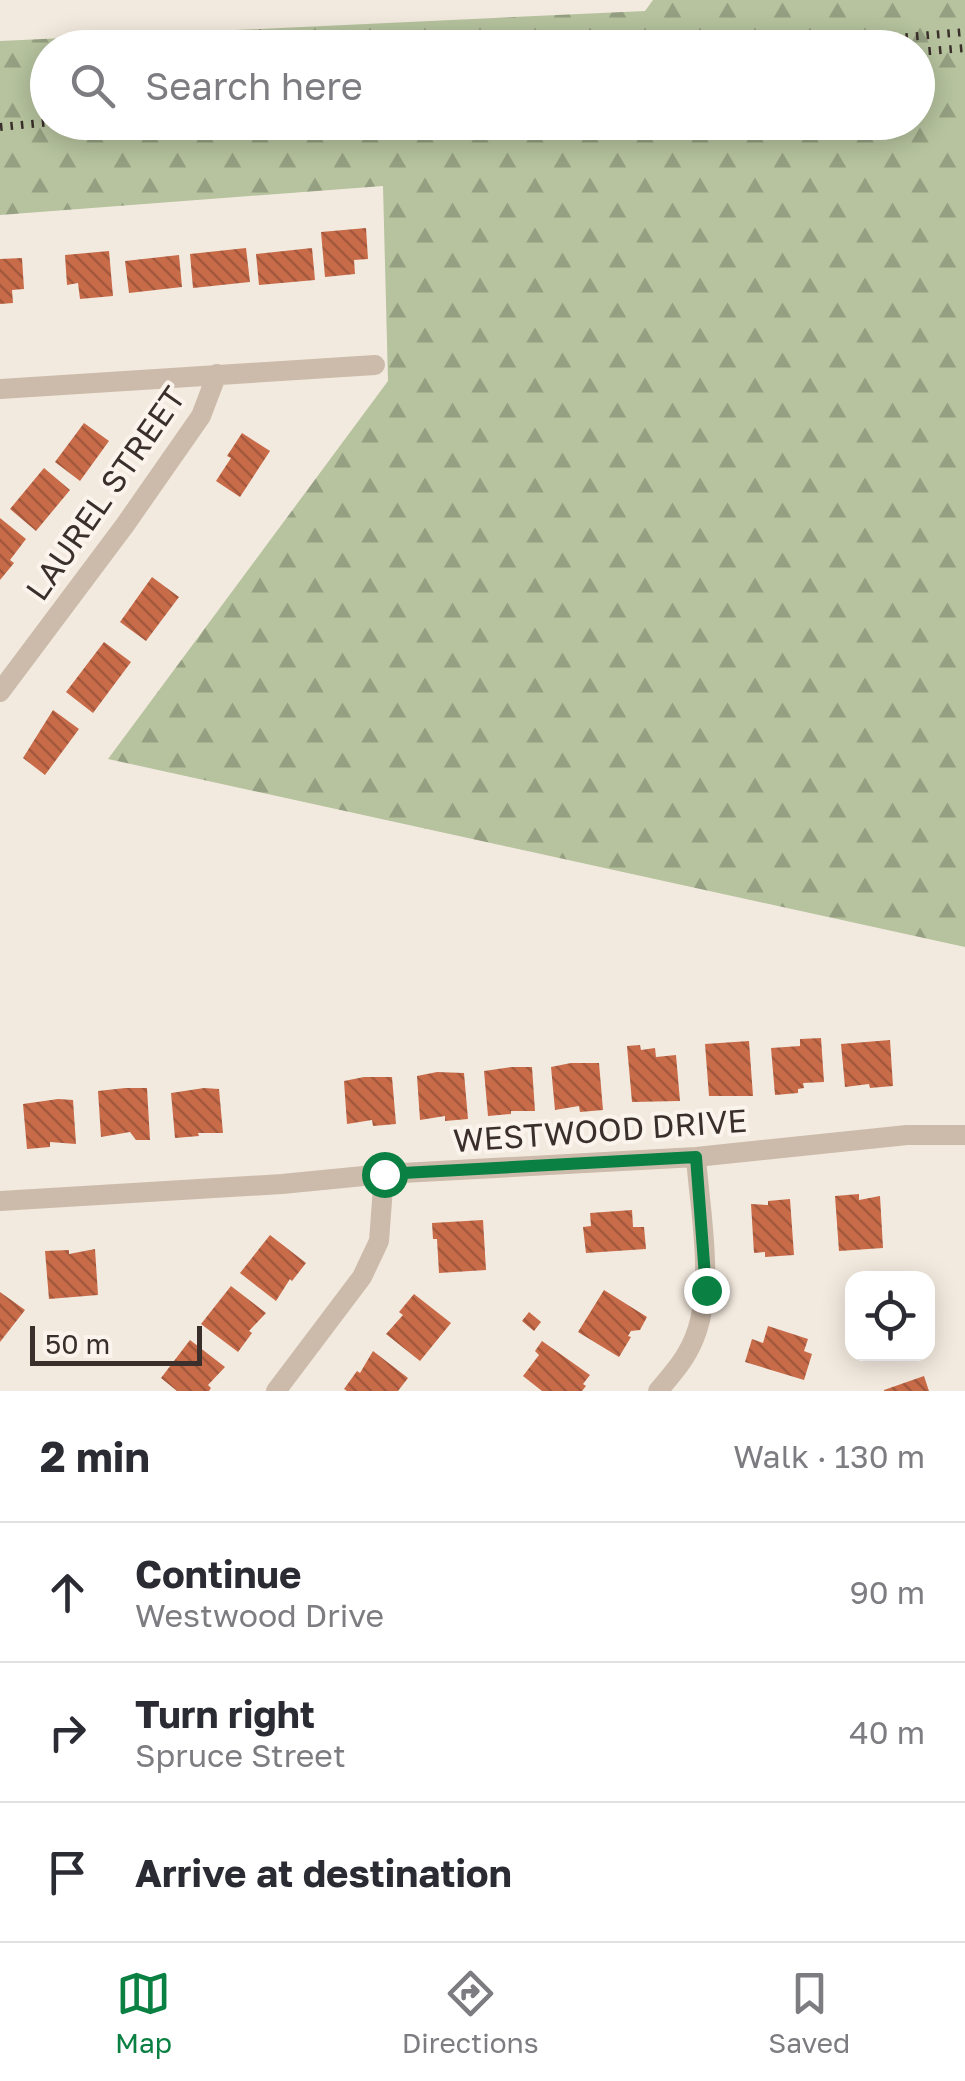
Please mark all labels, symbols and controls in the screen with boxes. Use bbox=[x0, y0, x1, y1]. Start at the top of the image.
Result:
search box bbox=[30, 30, 935, 140]
icon: search bbox=[65, 58, 120, 113]
text: Search here bbox=[145, 63, 363, 108]
street label: LAUREL STREET bbox=[17, 379, 193, 607]
street label: WESTWOOD DRIVE bbox=[452, 1101, 748, 1159]
route start bbox=[362, 1152, 408, 1198]
route end bbox=[684, 1268, 730, 1314]
map controls bbox=[845, 1271, 935, 1361]
button: locate bbox=[845, 1271, 935, 1361]
scale bar bbox=[30, 1321, 202, 1366]
text: 50 m bbox=[45, 1327, 110, 1360]
text: 2 min bbox=[40, 1431, 150, 1481]
text: Walk · 130 m bbox=[733, 1437, 925, 1475]
text: Continue bbox=[135, 1551, 301, 1596]
icon: ahead bbox=[40, 1565, 95, 1620]
text: 90 m bbox=[849, 1573, 925, 1611]
text: Westwood Drive bbox=[135, 1596, 384, 1634]
text: Turn right bbox=[135, 1691, 315, 1736]
icon: right bbox=[40, 1705, 95, 1760]
text: 40 m bbox=[849, 1713, 925, 1751]
text: Spruce Street bbox=[135, 1736, 346, 1774]
icon: arrive bbox=[40, 1845, 95, 1900]
text: Arrive at destination bbox=[135, 1850, 512, 1895]
tab: Map bbox=[115, 1966, 172, 2059]
tab: Directions bbox=[402, 1966, 539, 2059]
tab: Saved bbox=[768, 1966, 850, 2059]

